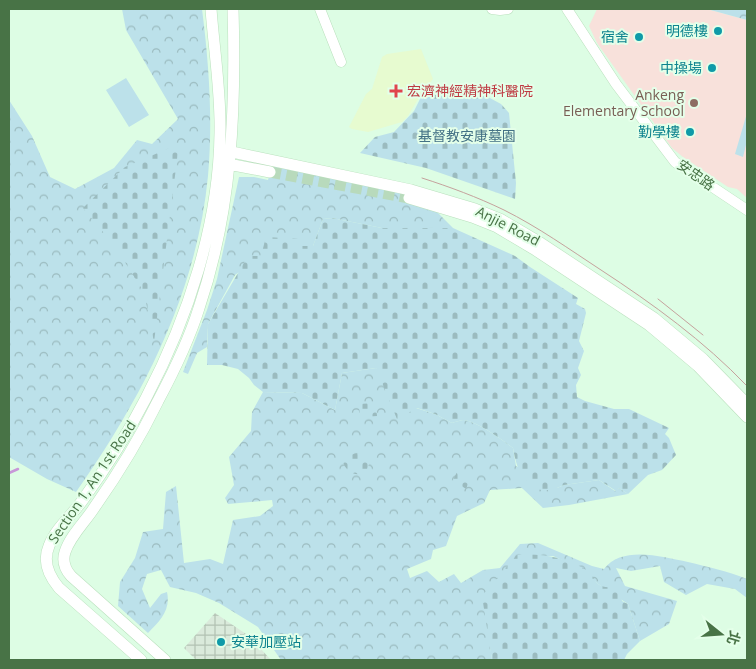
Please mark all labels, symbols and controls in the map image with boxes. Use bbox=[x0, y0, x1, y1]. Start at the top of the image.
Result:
place label: 明德樓 bbox=[666, 21, 708, 40]
marker: 明德樓 bbox=[712, 25, 724, 37]
place label: 宿舍 bbox=[601, 27, 629, 46]
marker: 宿舍 bbox=[633, 31, 645, 43]
place label: 中操場 bbox=[660, 58, 702, 77]
marker: 中操場 bbox=[706, 62, 718, 74]
place label: 宏濟神經精神科醫院 bbox=[407, 81, 533, 100]
marker: 宏濟神經精神科醫院 bbox=[389, 84, 403, 98]
place label: Ankeng Elementary School bbox=[563, 85, 684, 120]
marker: Ankeng Elementary School bbox=[688, 97, 700, 109]
place label: 勤學樓 bbox=[638, 122, 680, 141]
park label: 基督教安康墓園 bbox=[418, 126, 516, 145]
marker: 勤學樓 bbox=[684, 126, 696, 138]
street label: 安忠路 bbox=[674, 155, 719, 194]
street label: Anjie Road bbox=[473, 201, 543, 250]
street label: Section 1, An 1st Road bbox=[43, 417, 140, 547]
north arrow bbox=[696, 609, 746, 659]
text: 北 bbox=[723, 628, 745, 647]
place label: 安華加壓站 bbox=[231, 632, 301, 651]
marker: 安華加壓站 bbox=[215, 636, 227, 648]

